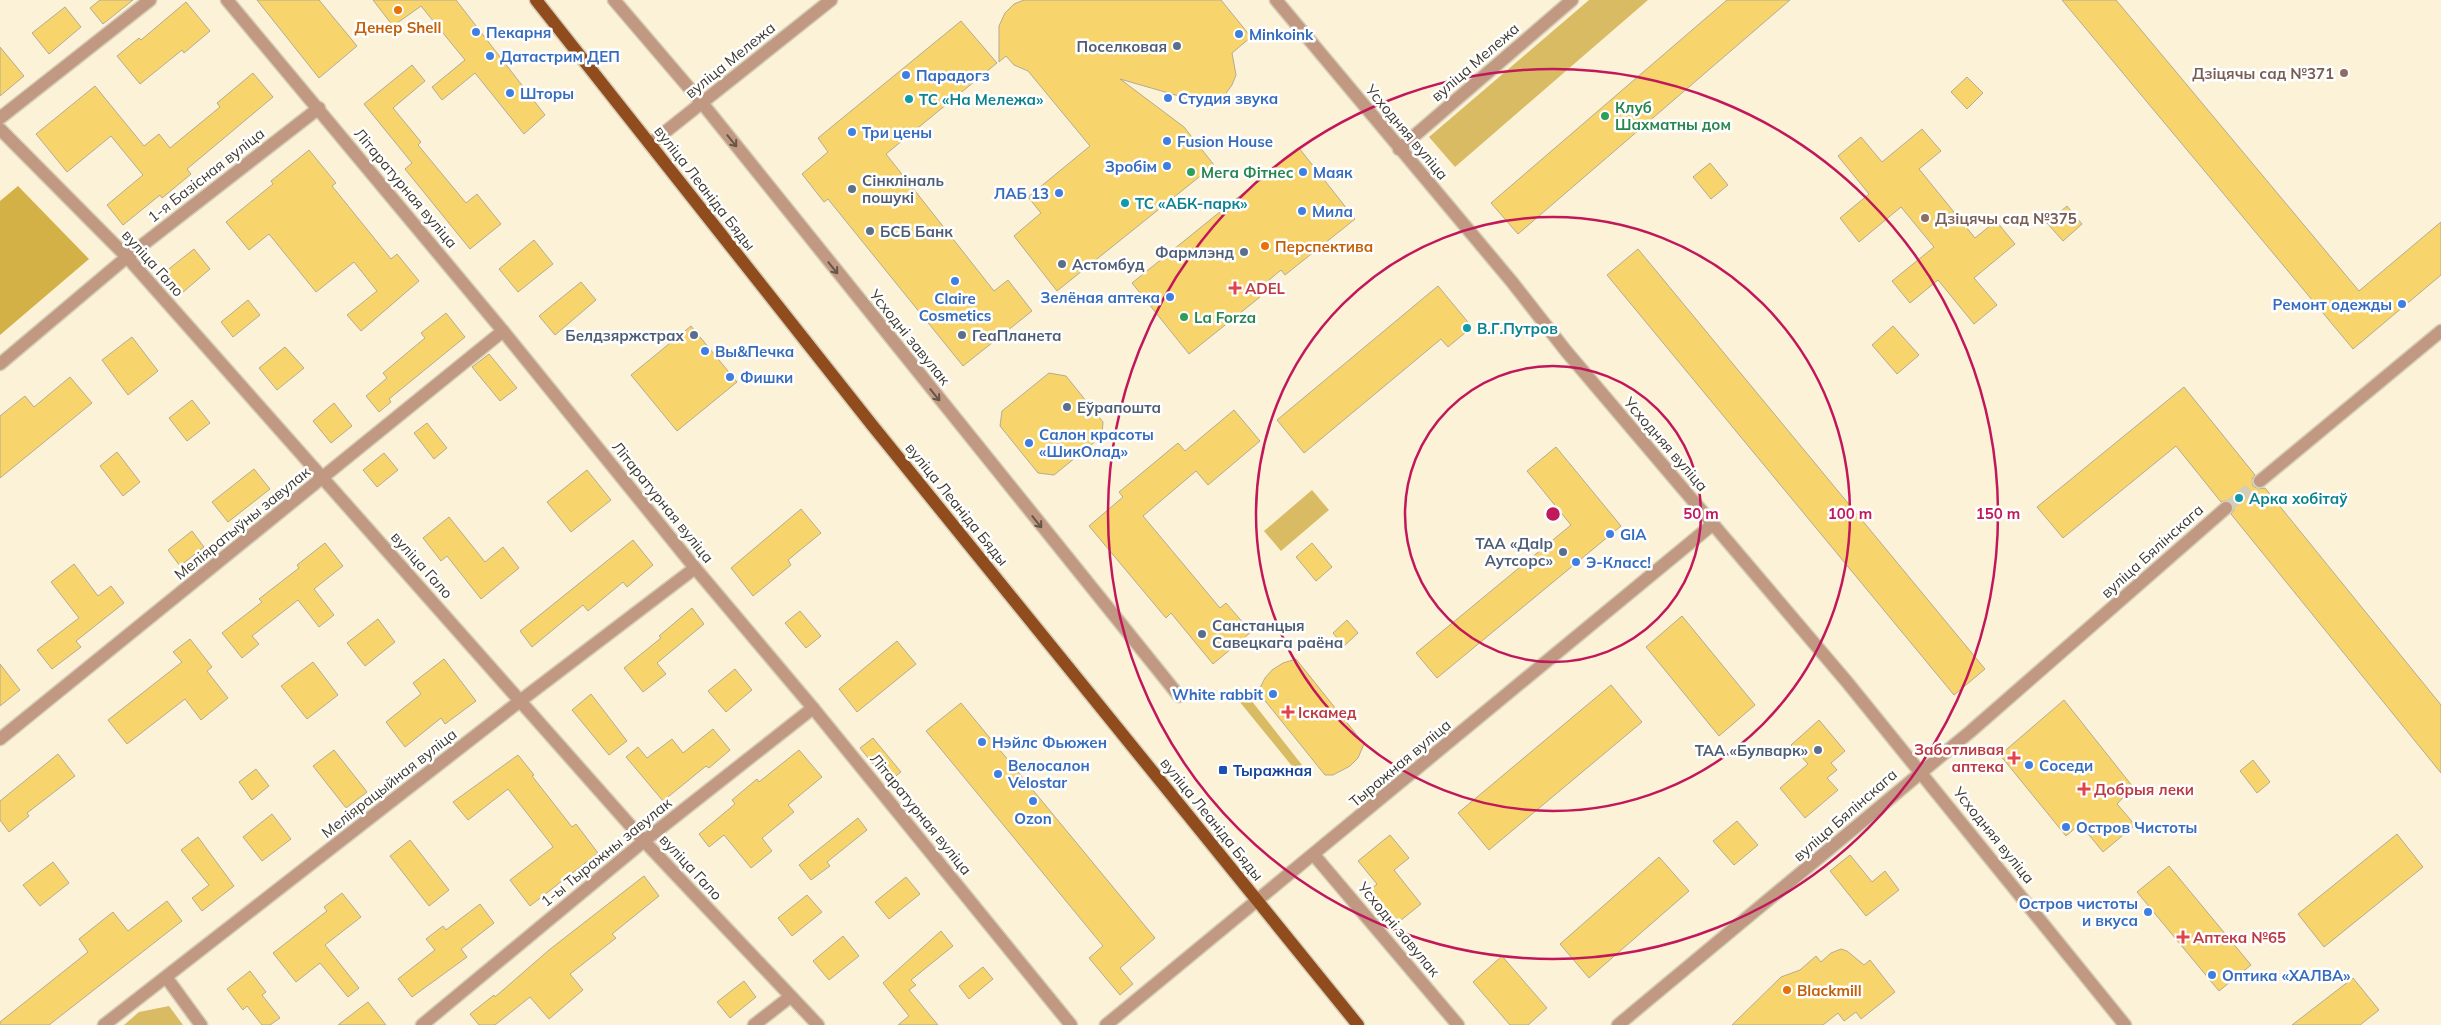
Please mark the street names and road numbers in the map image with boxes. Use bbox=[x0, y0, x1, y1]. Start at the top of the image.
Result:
street label: вуліца Мележа bbox=[681, 18, 779, 102]
street label: вуліца Мележа bbox=[1427, 19, 1523, 105]
street label: Усходняя вуліца bbox=[1361, 80, 1452, 184]
street label: вуліца Леаніда Бяды bbox=[650, 122, 760, 254]
street label: 1-я Базісная вуліца bbox=[144, 124, 268, 226]
street label: Літаратурная вуліца bbox=[350, 124, 462, 252]
street label: вуліца Гало bbox=[118, 226, 188, 300]
street label: Усходні завулак bbox=[865, 284, 955, 389]
street label: Усходняя вуліца bbox=[1619, 392, 1712, 495]
street label: Літаратурная вуліца bbox=[608, 437, 718, 567]
street label: вуліца Леаніда Бяды bbox=[901, 438, 1013, 570]
street label: Меліяратыўны завулак bbox=[170, 462, 314, 584]
street label: вуліца Бялінскага bbox=[2097, 500, 2207, 602]
street label: вуліца Гало bbox=[387, 528, 457, 602]
street label: Тыражная вуліца bbox=[1345, 715, 1455, 811]
street label: Меліярацыйная вуліца bbox=[317, 724, 461, 842]
street label: Літаратурная вуліца bbox=[866, 749, 976, 879]
street label: вуліца Леаніда Бяды bbox=[1156, 753, 1268, 885]
street label: вуліца Бялінскага bbox=[1789, 765, 1901, 865]
street label: Усходняя вуліца bbox=[1949, 782, 2039, 887]
street label: 1-ы Тыражны завулак bbox=[537, 793, 676, 911]
street label: вуліца Гало bbox=[655, 830, 727, 904]
street label: Усходні завулак bbox=[1353, 877, 1445, 981]

